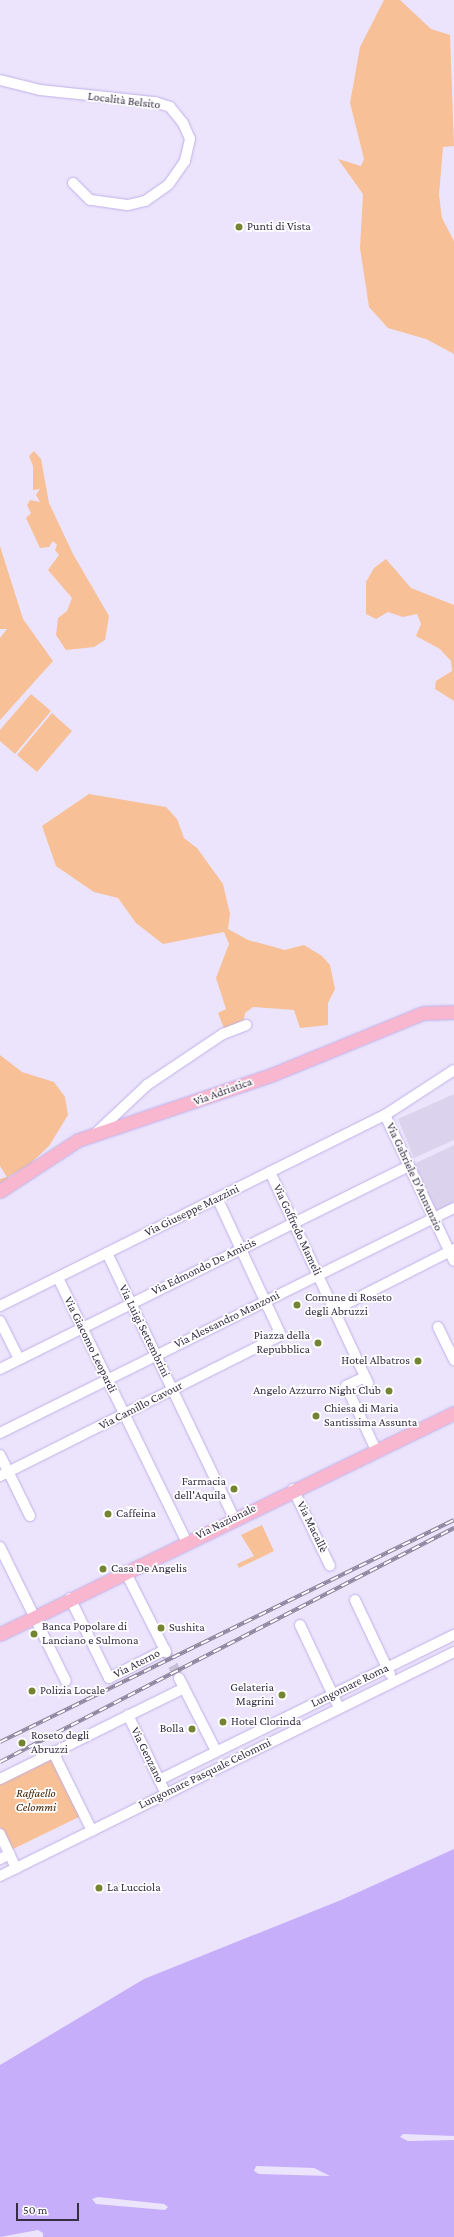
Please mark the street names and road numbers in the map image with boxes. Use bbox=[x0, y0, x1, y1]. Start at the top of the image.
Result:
street label: Località Belsito bbox=[87, 89, 161, 113]
street label: Via Adriatica bbox=[192, 1075, 254, 1109]
street label: Via Gabriele D'Annunzio bbox=[383, 1121, 445, 1233]
street label: Via Giuseppe Mazzini bbox=[142, 1182, 242, 1240]
street label: Via Goffredo Mameli bbox=[270, 1182, 324, 1278]
street label: Via Edmondo De Amicis bbox=[149, 1235, 259, 1299]
street label: Via Luigi Settembrini bbox=[115, 1282, 173, 1380]
street label: Via Alessandro Manzoni bbox=[172, 1288, 282, 1352]
street label: Via Giacomo Leopardi bbox=[60, 1295, 120, 1395]
street label: Via Camillo Cavour bbox=[97, 1379, 185, 1433]
street label: Via Macallè bbox=[293, 1499, 331, 1555]
street label: Via Nazionale bbox=[193, 1501, 259, 1543]
street label: Via Aterno bbox=[111, 1646, 163, 1682]
street label: Lungomare Roma bbox=[309, 1661, 391, 1711]
street label: Via Genzano bbox=[127, 1725, 167, 1785]
street label: Lungomare Pasquale Celommi bbox=[136, 1736, 274, 1812]

